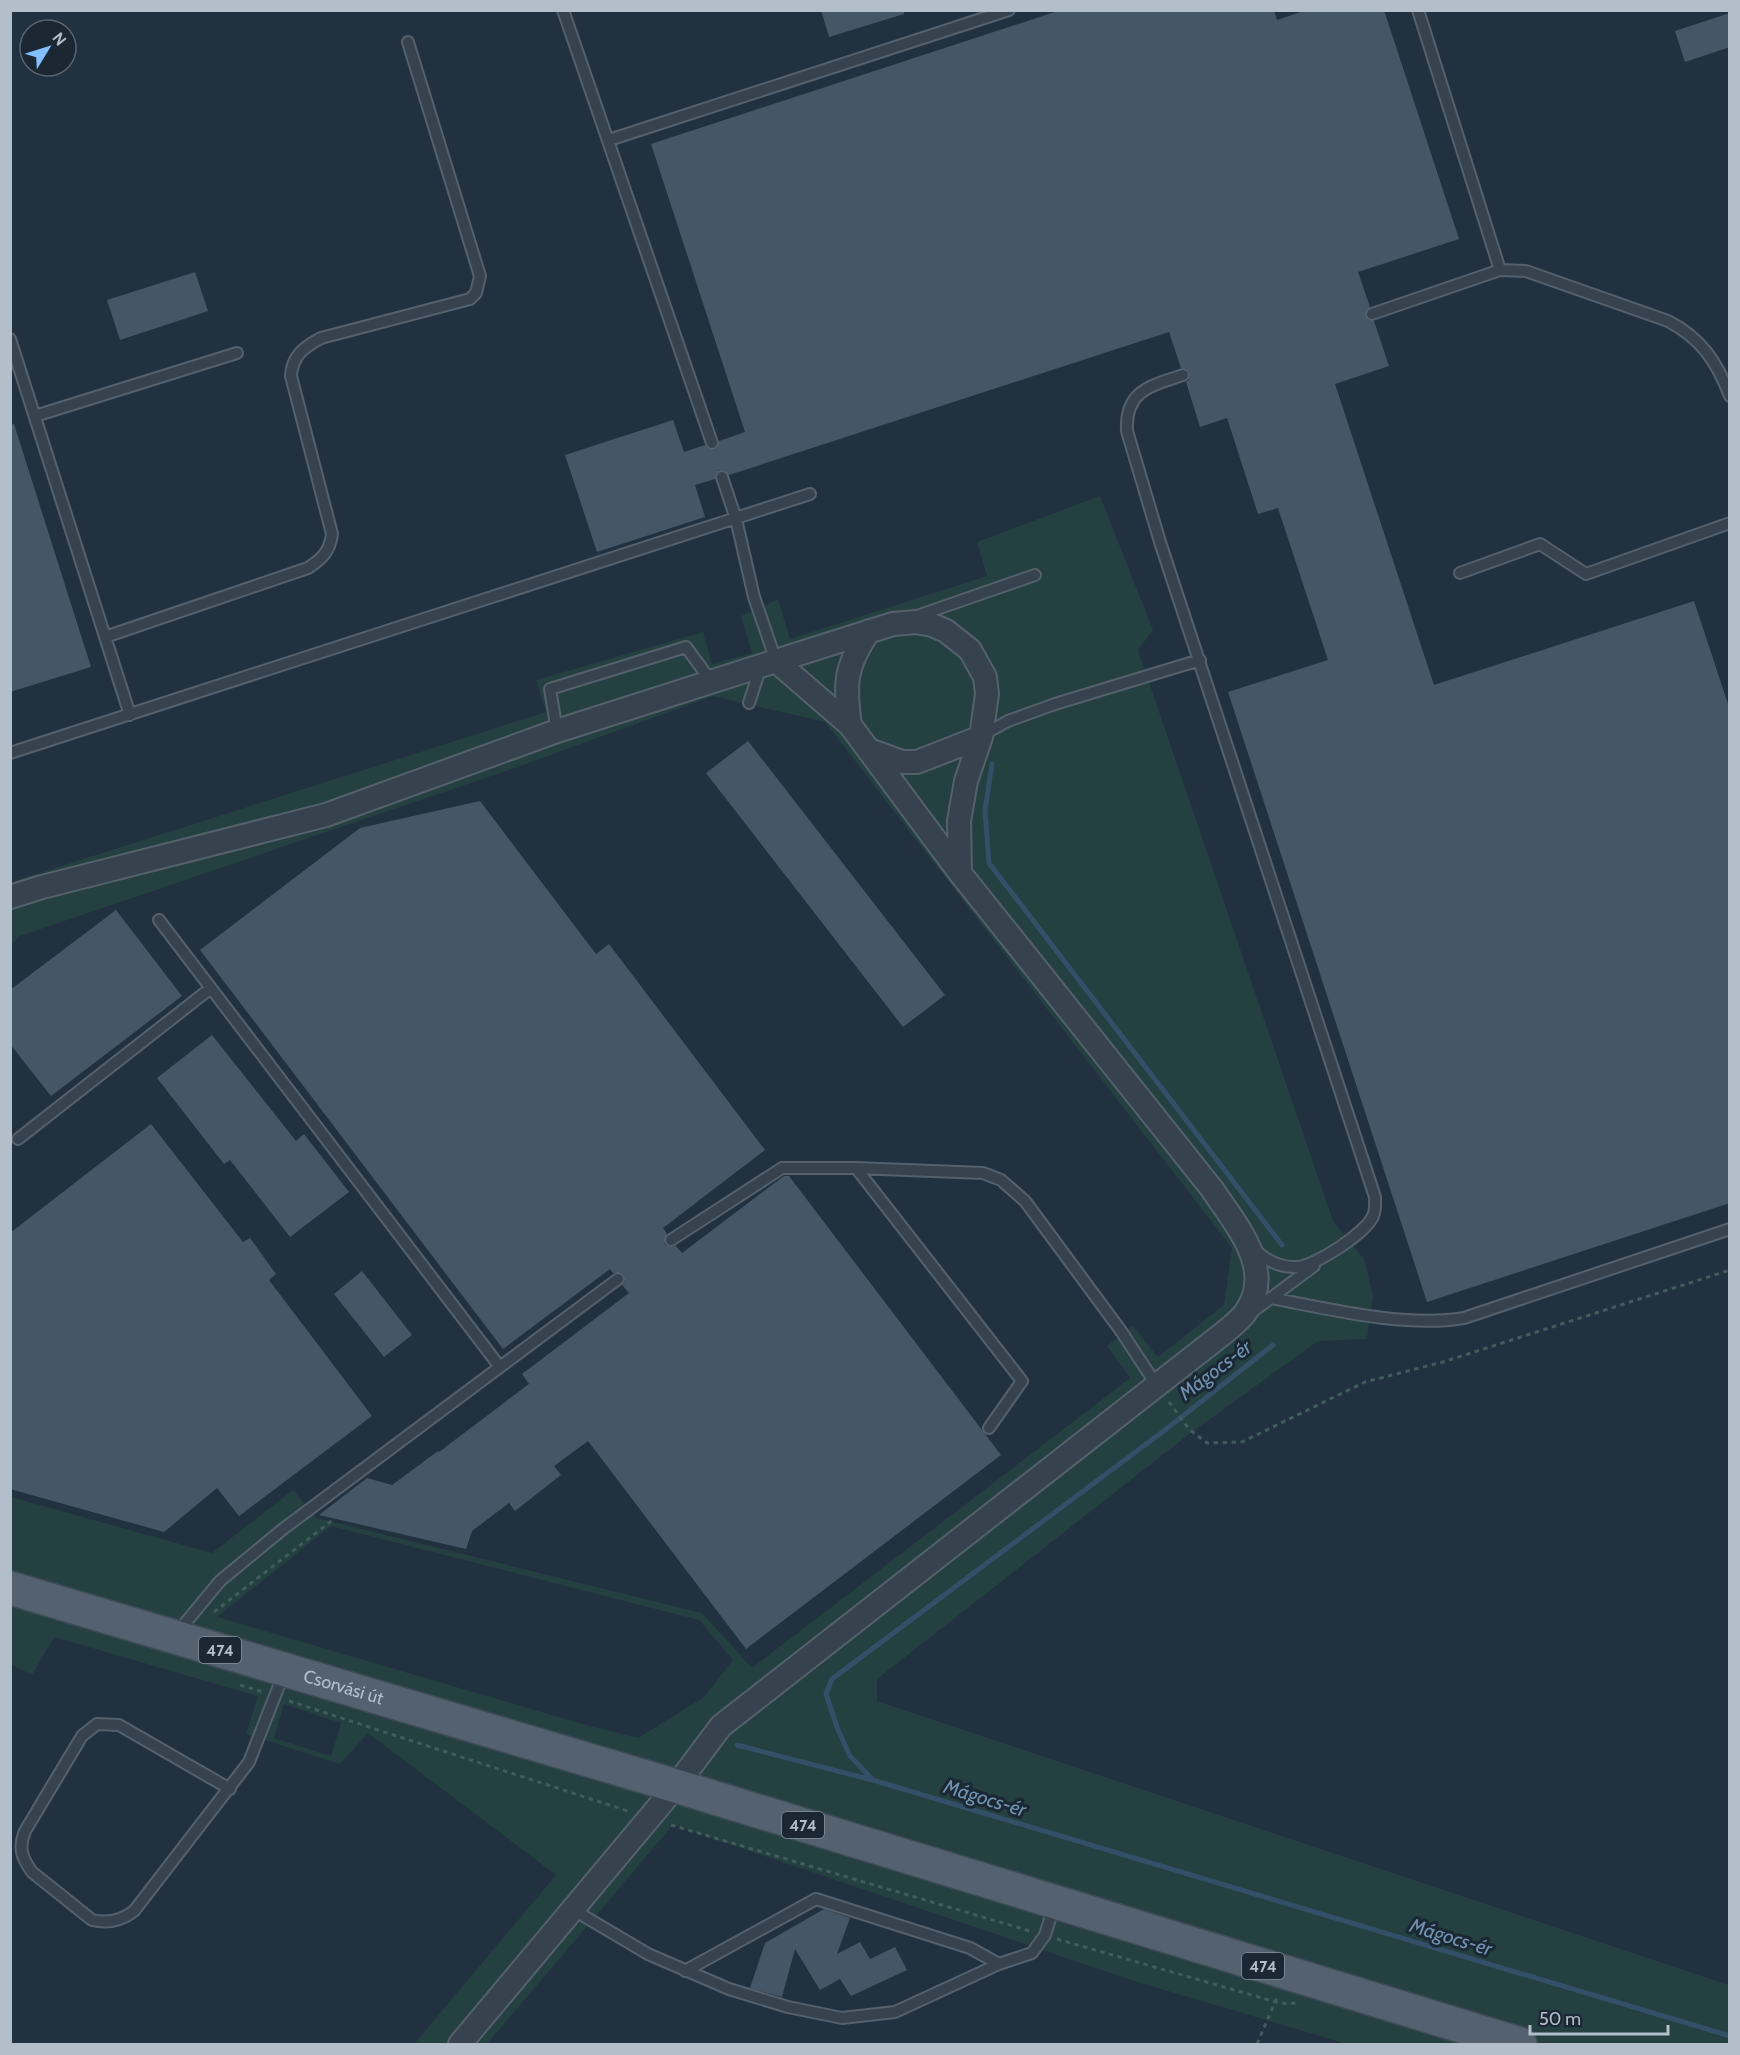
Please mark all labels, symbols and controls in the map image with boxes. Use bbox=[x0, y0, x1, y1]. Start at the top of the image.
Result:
north arrow bbox=[18, 18, 78, 78]
text: N bbox=[48, 29, 70, 49]
water label: Mágocs-ér bbox=[1173, 1334, 1257, 1406]
road number: 474 bbox=[199, 1637, 241, 1663]
street label: Csorvási út bbox=[301, 1665, 386, 1709]
water label: Mágocs-ér bbox=[940, 1774, 1030, 1822]
road number: 474 bbox=[782, 1812, 824, 1838]
water label: Mágocs-ér bbox=[1406, 1913, 1496, 1961]
road number: 474 bbox=[1242, 1953, 1284, 1979]
scale bar bbox=[1530, 1998, 1668, 2036]
text: 50 m bbox=[1539, 2008, 1581, 2030]

